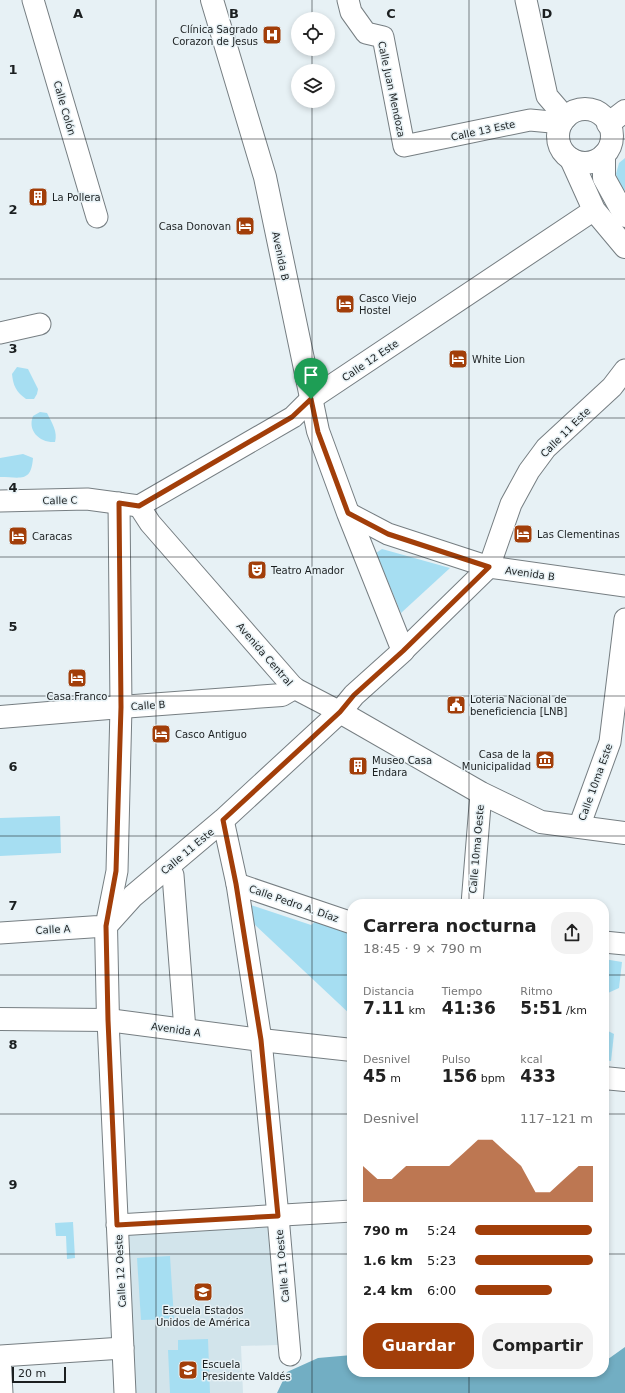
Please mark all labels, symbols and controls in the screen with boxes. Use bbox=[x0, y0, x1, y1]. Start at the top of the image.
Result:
text: A bbox=[73, 6, 83, 21]
text: B bbox=[229, 6, 239, 21]
text: C bbox=[386, 6, 396, 21]
text: D bbox=[542, 6, 553, 21]
map controls bbox=[291, 12, 335, 108]
button: locate bbox=[291, 12, 335, 56]
place label: Clínica Sagrado Corazon de Jesus bbox=[172, 24, 258, 47]
hospital icon: Clínica Sagrado Corazon de Jesus bbox=[261, 24, 283, 46]
street label: Calle Juan Mendoza bbox=[376, 40, 407, 138]
text: 1 bbox=[8, 62, 18, 77]
button: layers bbox=[291, 64, 335, 108]
street label: Calle Colón bbox=[51, 80, 78, 137]
street label: Calle 13 Este bbox=[450, 118, 516, 143]
building icon: La Pollera bbox=[27, 186, 49, 208]
place label: La Pollera bbox=[52, 192, 101, 203]
text: 2 bbox=[8, 202, 18, 217]
hotel icon: Casa Donovan bbox=[234, 215, 256, 237]
place label: Casa Donovan bbox=[159, 221, 231, 232]
street label: Avenida B bbox=[270, 231, 291, 282]
hotel icon: Casco Viejo Hostel bbox=[334, 293, 356, 315]
place label: Casco Viejo Hostel bbox=[359, 293, 417, 316]
street label: Calle 12 Este bbox=[340, 338, 401, 383]
text: 3 bbox=[8, 341, 18, 356]
hotel icon: White Lion bbox=[447, 348, 469, 370]
place label: White Lion bbox=[472, 354, 525, 365]
pin bbox=[294, 358, 328, 399]
icon: arrive bbox=[300, 364, 322, 386]
street label: Calle 11 Este bbox=[538, 405, 592, 459]
text: 4 bbox=[8, 480, 18, 495]
street label: Calle C bbox=[42, 495, 78, 506]
hotel icon: Las Clementinas bbox=[512, 523, 534, 545]
hotel icon: Caracas bbox=[7, 525, 29, 547]
place label: Las Clementinas bbox=[537, 529, 620, 540]
place label: Caracas bbox=[32, 531, 72, 542]
theatre icon: Teatro Amador bbox=[246, 559, 268, 581]
place label: Teatro Amador bbox=[270, 565, 345, 576]
street label: Avenida B bbox=[504, 565, 556, 582]
text: 5 bbox=[8, 619, 18, 634]
street label: Avenida Central bbox=[234, 621, 295, 688]
hotel icon: Casa Franco bbox=[66, 667, 88, 689]
place label: Casa Franco bbox=[47, 691, 107, 702]
public building icon: Loteria Nacional de beneficiencia [LNB] bbox=[445, 694, 467, 716]
place label: Loteria Nacional de beneficiencia [LNB] bbox=[470, 694, 567, 717]
street label: Calle B bbox=[130, 699, 166, 712]
hotel icon: Casco Antiguo bbox=[150, 723, 172, 745]
place label: Casco Antiguo bbox=[175, 729, 247, 740]
street label: Calle 10ma Este bbox=[576, 742, 615, 822]
place label: Casa de la Municipalidad bbox=[462, 749, 531, 772]
museum icon: Casa de la Municipalidad bbox=[534, 749, 556, 771]
building icon: Museo Casa Endara bbox=[347, 755, 369, 777]
place label: Museo Casa Endara bbox=[372, 755, 432, 778]
text: 6 bbox=[8, 759, 18, 774]
street label: Calle 10ma Oeste bbox=[467, 804, 486, 894]
street label: Calle 11 Este bbox=[159, 826, 216, 877]
street label: Calle Pedro A. Díaz bbox=[247, 883, 340, 924]
text: 7 bbox=[8, 898, 18, 913]
button: share bbox=[551, 912, 593, 954]
text: Carrera nocturna bbox=[363, 915, 537, 936]
street label: Calle A bbox=[35, 923, 71, 936]
text: 18:45 · 9 × 790 m bbox=[363, 941, 482, 956]
text: Distancia bbox=[363, 985, 414, 998]
text: Tiempo bbox=[442, 985, 482, 998]
text: Ritmo bbox=[520, 985, 553, 998]
text: 7.11 bbox=[363, 998, 405, 1018]
text: 41:36 bbox=[442, 998, 496, 1018]
text: 5:51 bbox=[520, 998, 563, 1018]
text: km bbox=[405, 1004, 426, 1017]
text: /km bbox=[563, 1004, 587, 1017]
street label: Avenida A bbox=[150, 1021, 202, 1038]
text: 8 bbox=[8, 1037, 18, 1052]
text: Desnivel bbox=[363, 1053, 410, 1066]
text: Pulso bbox=[442, 1053, 471, 1066]
text: kcal bbox=[520, 1053, 543, 1066]
text: 45 bbox=[363, 1066, 387, 1086]
text: 156 bbox=[442, 1066, 477, 1086]
text: 433 bbox=[520, 1066, 556, 1086]
text: m bbox=[387, 1072, 401, 1085]
text: bpm bbox=[477, 1072, 505, 1085]
text: Desnivel bbox=[363, 1111, 419, 1126]
text: 117–121 m bbox=[520, 1111, 593, 1126]
text: 9 bbox=[8, 1177, 18, 1192]
text: 790 m bbox=[363, 1223, 408, 1238]
text: 5:24 bbox=[427, 1223, 456, 1238]
street label: Calle 11 Oeste bbox=[274, 1229, 291, 1303]
street label: Calle 12 Oeste bbox=[113, 1234, 128, 1308]
text: 1.6 km bbox=[363, 1253, 413, 1268]
text: 5:23 bbox=[427, 1253, 456, 1268]
school or university icon: Escuela Estados Unidos de América bbox=[192, 1281, 214, 1303]
text: 2.4 km bbox=[363, 1283, 413, 1298]
text: 6:00 bbox=[427, 1283, 456, 1298]
place label: Escuela Estados Unidos de América bbox=[156, 1305, 250, 1328]
button: Guardar bbox=[363, 1323, 474, 1369]
button: Compartir bbox=[482, 1323, 593, 1369]
school or university icon: Escuela Presidente Valdés bbox=[177, 1359, 199, 1381]
place label: Escuela Presidente Valdés bbox=[202, 1359, 291, 1382]
scale bar bbox=[12, 1365, 66, 1384]
text: 20 m bbox=[18, 1367, 46, 1380]

